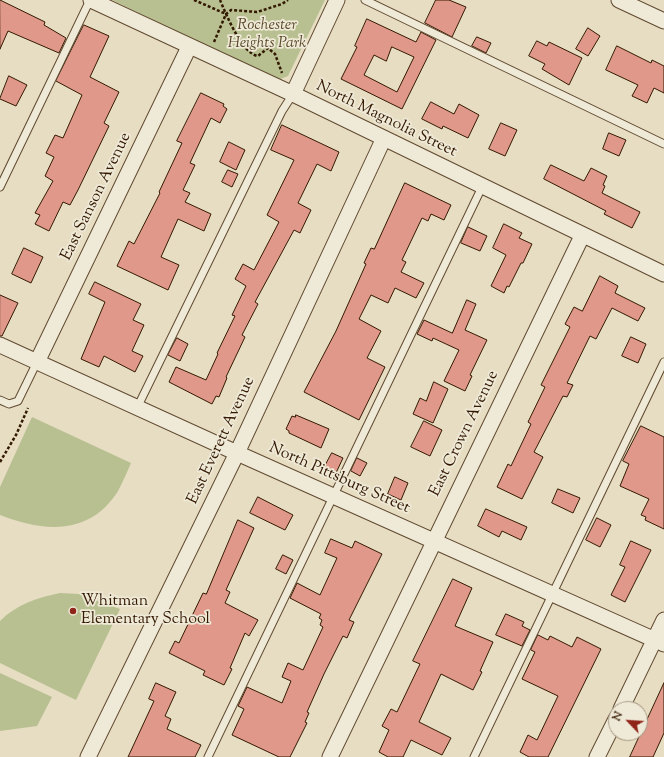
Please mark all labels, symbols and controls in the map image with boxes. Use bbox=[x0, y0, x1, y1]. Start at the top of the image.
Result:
park label: Rochester Heights Park bbox=[228, 16, 306, 54]
street label: North Magnolia Street bbox=[312, 78, 460, 162]
street label: East Sanson Avenue bbox=[58, 130, 136, 264]
street label: East Crown Avenue bbox=[426, 368, 504, 500]
street label: East Everett Avenue bbox=[184, 374, 260, 508]
street label: North Pittsburg Street bbox=[265, 439, 413, 519]
place label: Whitman Elementary School bbox=[81, 592, 210, 630]
marker: Whitman Elementary School bbox=[68, 606, 78, 616]
north arrow bbox=[608, 701, 648, 741]
text: N bbox=[609, 709, 627, 724]

